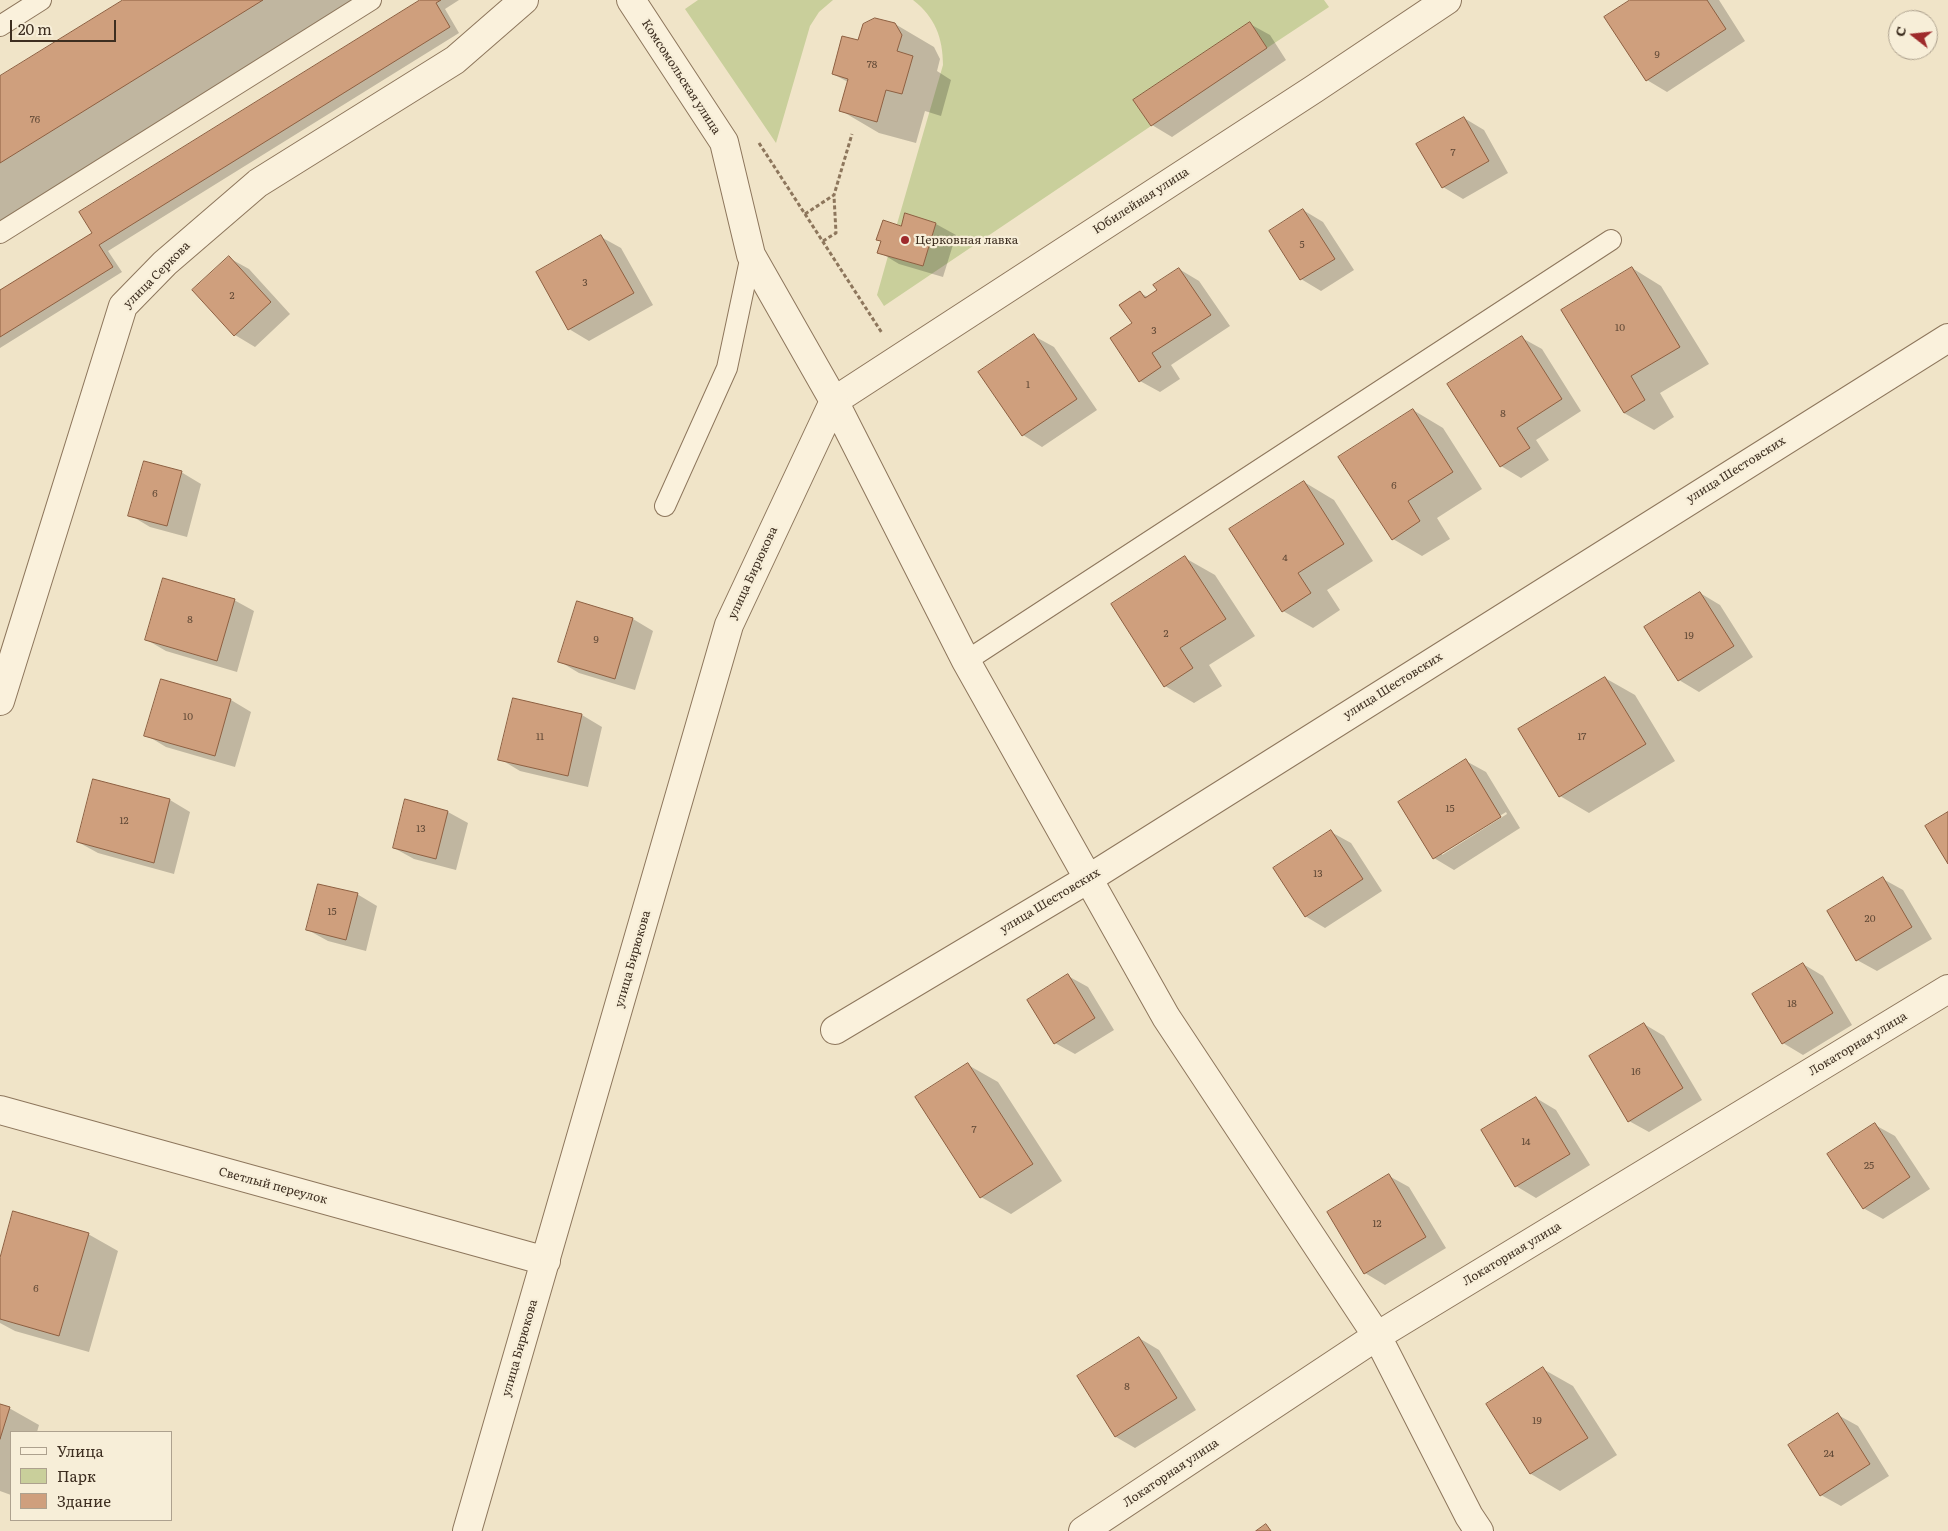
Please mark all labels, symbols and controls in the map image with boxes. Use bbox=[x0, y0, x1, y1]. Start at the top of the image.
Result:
scale bar bbox=[12, 10, 119, 42]
north arrow bbox=[1888, 10, 1938, 60]
text: 20 m bbox=[18, 17, 52, 40]
street label: Комсомольская улица bbox=[638, 17, 724, 137]
text: С bbox=[1889, 24, 1911, 39]
house number: 9 bbox=[1654, 49, 1660, 61]
house number: 78 bbox=[867, 59, 877, 71]
house number: 76 bbox=[30, 114, 40, 126]
house number: 7 bbox=[1450, 147, 1456, 159]
street label: Юбилейная улица bbox=[1090, 165, 1192, 237]
place label: Церковная лавка bbox=[915, 233, 1018, 247]
marker: Церковная лавка bbox=[899, 234, 911, 246]
street label: улица Серкова bbox=[121, 239, 193, 311]
house number: 5 bbox=[1299, 239, 1305, 251]
house number: 3 bbox=[582, 277, 588, 289]
house number: 2 bbox=[229, 290, 235, 302]
house number: 10 bbox=[1615, 322, 1625, 334]
house number: 3 bbox=[1151, 325, 1157, 337]
house number: 1 bbox=[1026, 379, 1030, 391]
house number: 8 bbox=[1500, 408, 1506, 420]
street label: улица Шестовских bbox=[1684, 434, 1788, 506]
house number: 6 bbox=[1391, 480, 1397, 492]
house number: 6 bbox=[152, 488, 158, 500]
street label: улица Бирюкова bbox=[725, 524, 781, 622]
house number: 4 bbox=[1282, 552, 1288, 564]
house number: 8 bbox=[187, 614, 193, 626]
house number: 2 bbox=[1163, 628, 1169, 640]
house number: 19 bbox=[1684, 630, 1694, 642]
house number: 9 bbox=[593, 634, 599, 646]
street label: улица Шестовских bbox=[1341, 650, 1445, 722]
house number: 10 bbox=[183, 711, 193, 723]
house number: 11 bbox=[536, 731, 544, 743]
house number: 17 bbox=[1578, 731, 1586, 743]
house number: 15 bbox=[1445, 803, 1455, 815]
house number: 12 bbox=[119, 815, 129, 827]
house number: 13 bbox=[416, 823, 426, 835]
street label: улица Шестовских bbox=[997, 865, 1103, 937]
house number: 13 bbox=[1313, 868, 1323, 880]
house number: 15 bbox=[327, 906, 337, 918]
street label: улица Бирюкова bbox=[612, 909, 654, 1009]
house number: 20 bbox=[1865, 913, 1875, 925]
house number: 18 bbox=[1787, 998, 1797, 1010]
street label: Локаторная улица bbox=[1806, 1009, 1910, 1079]
house number: 16 bbox=[1631, 1066, 1641, 1078]
house number: 7 bbox=[971, 1124, 977, 1136]
house number: 14 bbox=[1521, 1136, 1531, 1148]
house number: 25 bbox=[1864, 1160, 1874, 1172]
street label: Светлый переулок bbox=[217, 1165, 329, 1207]
house number: 12 bbox=[1372, 1218, 1382, 1230]
street label: Локаторная улица bbox=[1460, 1219, 1564, 1289]
house number: 6 bbox=[33, 1283, 39, 1295]
street label: улица Бирюкова bbox=[499, 1298, 541, 1398]
house number: 8 bbox=[1124, 1381, 1130, 1393]
house number: 19 bbox=[1532, 1415, 1542, 1427]
legend bbox=[10, 1431, 172, 1521]
street label: Локаторная улица bbox=[1121, 1436, 1221, 1510]
text: Улица bbox=[57, 1439, 104, 1462]
house number: 24 bbox=[1824, 1448, 1834, 1460]
text: Парк bbox=[57, 1464, 96, 1487]
text: Здание bbox=[57, 1489, 111, 1512]

